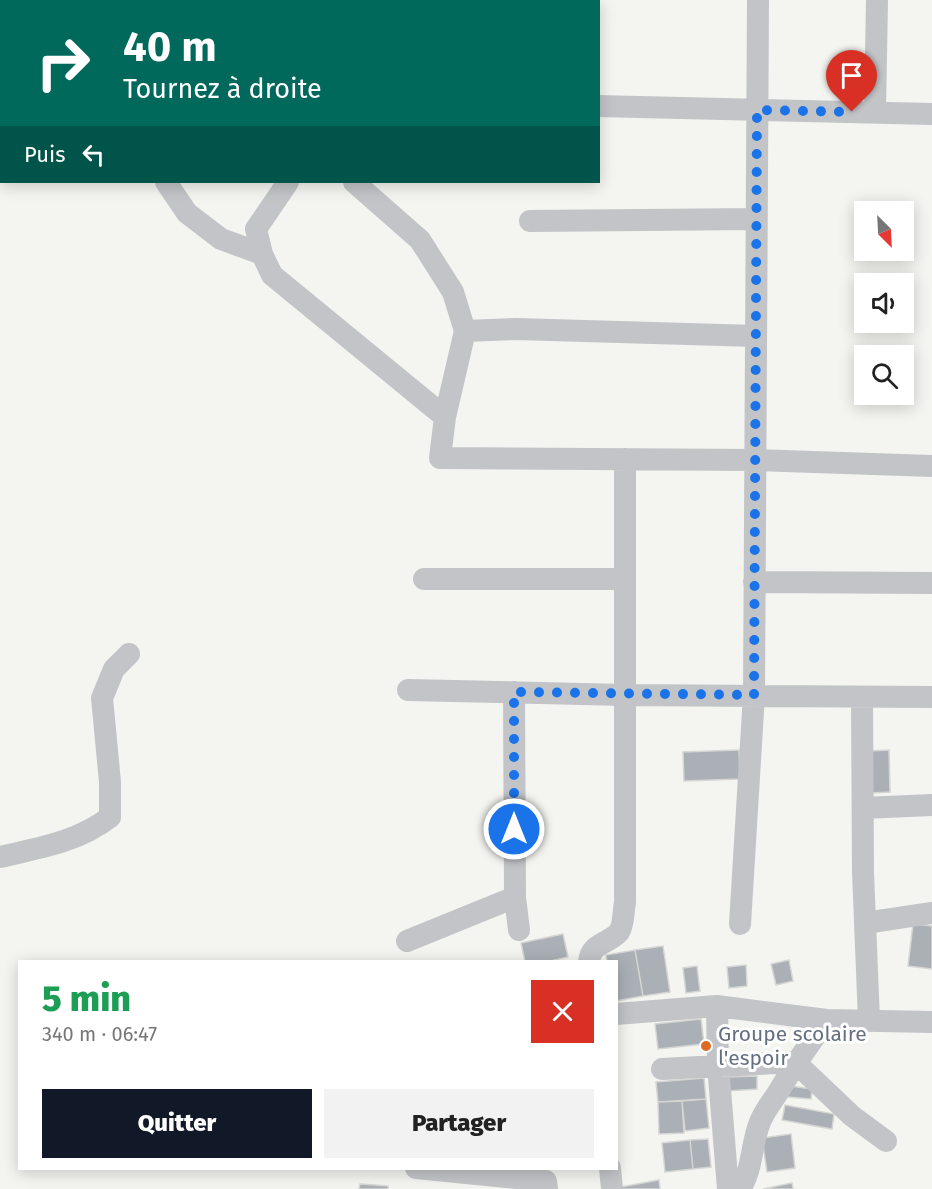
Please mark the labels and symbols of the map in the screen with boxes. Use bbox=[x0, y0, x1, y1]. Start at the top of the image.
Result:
pin bbox=[826, 50, 877, 112]
north arrow bbox=[854, 201, 914, 261]
position arrow bbox=[482, 797, 546, 861]
place label: Groupe scolaire l'espoir bbox=[718, 1021, 867, 1071]
marker: Groupe scolaire l'espoir bbox=[699, 1039, 713, 1053]

